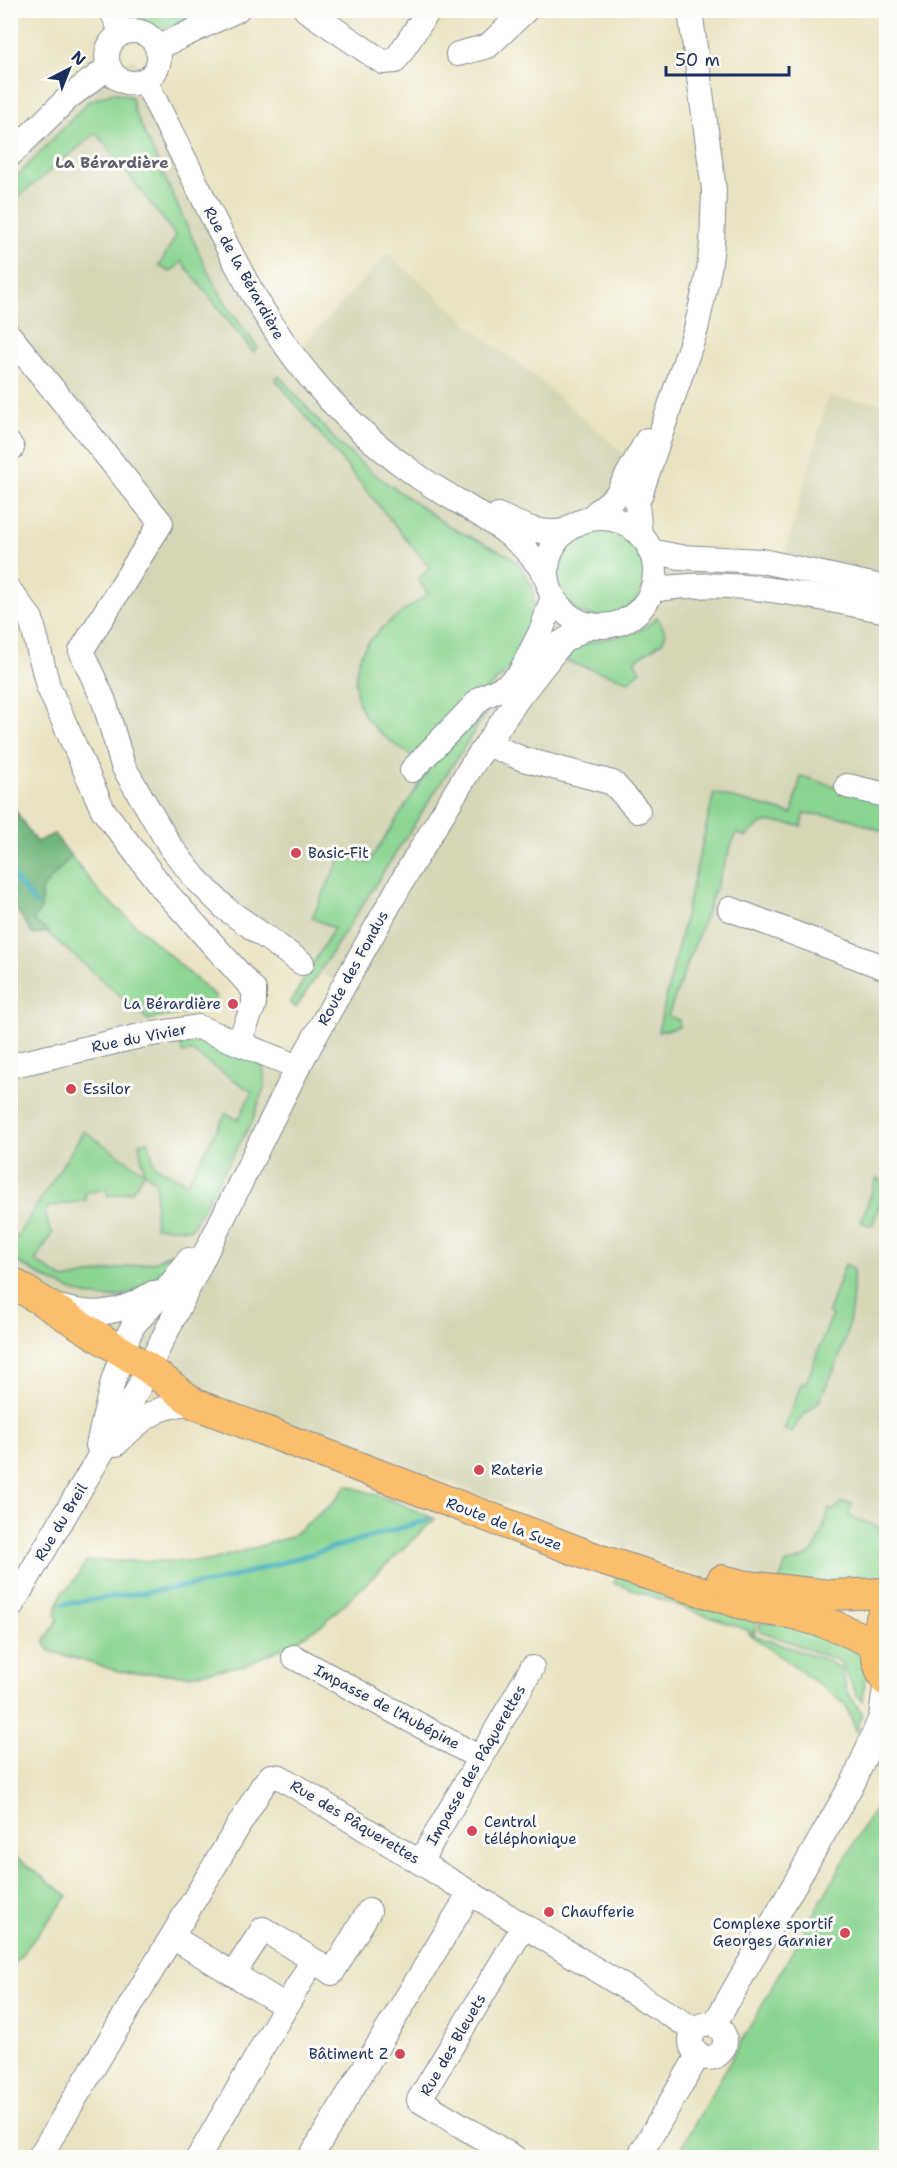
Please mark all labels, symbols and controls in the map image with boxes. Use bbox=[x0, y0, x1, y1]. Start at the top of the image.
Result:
north arrow bbox=[39, 39, 99, 99]
scale bar bbox=[666, 39, 789, 77]
text: N bbox=[67, 46, 90, 70]
text: 50 m bbox=[675, 48, 720, 72]
district label: La Bérardière bbox=[55, 152, 169, 173]
street label: Rue de la Bérardière bbox=[199, 203, 289, 343]
place label: Basic-Fit bbox=[308, 843, 369, 863]
marker: Basic-Fit bbox=[289, 846, 303, 860]
street label: Route des Fondus bbox=[313, 907, 393, 1029]
place label: La Bérardière bbox=[124, 994, 221, 1014]
marker: La Bérardière bbox=[226, 997, 240, 1011]
street label: Rue du Vivier bbox=[90, 1019, 188, 1057]
place label: Essilor bbox=[83, 1079, 131, 1099]
marker: Essilor bbox=[64, 1082, 78, 1096]
place label: Raterie bbox=[491, 1460, 544, 1480]
marker: Raterie bbox=[472, 1463, 486, 1477]
street label: Rue du Breil bbox=[30, 1479, 92, 1565]
street label: Route de la Suze bbox=[443, 1493, 565, 1555]
street label: Impasse de l'Aubépine bbox=[311, 1660, 463, 1754]
street label: Impasse des Pâquerettes bbox=[422, 1681, 530, 1849]
street label: Rue des Pâquerettes bbox=[286, 1775, 424, 1869]
place label: Central téléphonique bbox=[484, 1812, 577, 1849]
marker: Central téléphonique bbox=[465, 1824, 479, 1838]
place label: Chaufferie bbox=[561, 1902, 635, 1922]
marker: Chaufferie bbox=[542, 1905, 556, 1919]
place label: Complexe sportif Georges Garnier bbox=[713, 1914, 834, 1951]
marker: Complexe sportif Georges Garnier bbox=[838, 1926, 852, 1940]
street label: Rue des Bleuets bbox=[416, 1990, 490, 2100]
place label: Bâtiment Z bbox=[309, 2044, 388, 2064]
marker: Bâtiment Z bbox=[393, 2047, 407, 2061]

